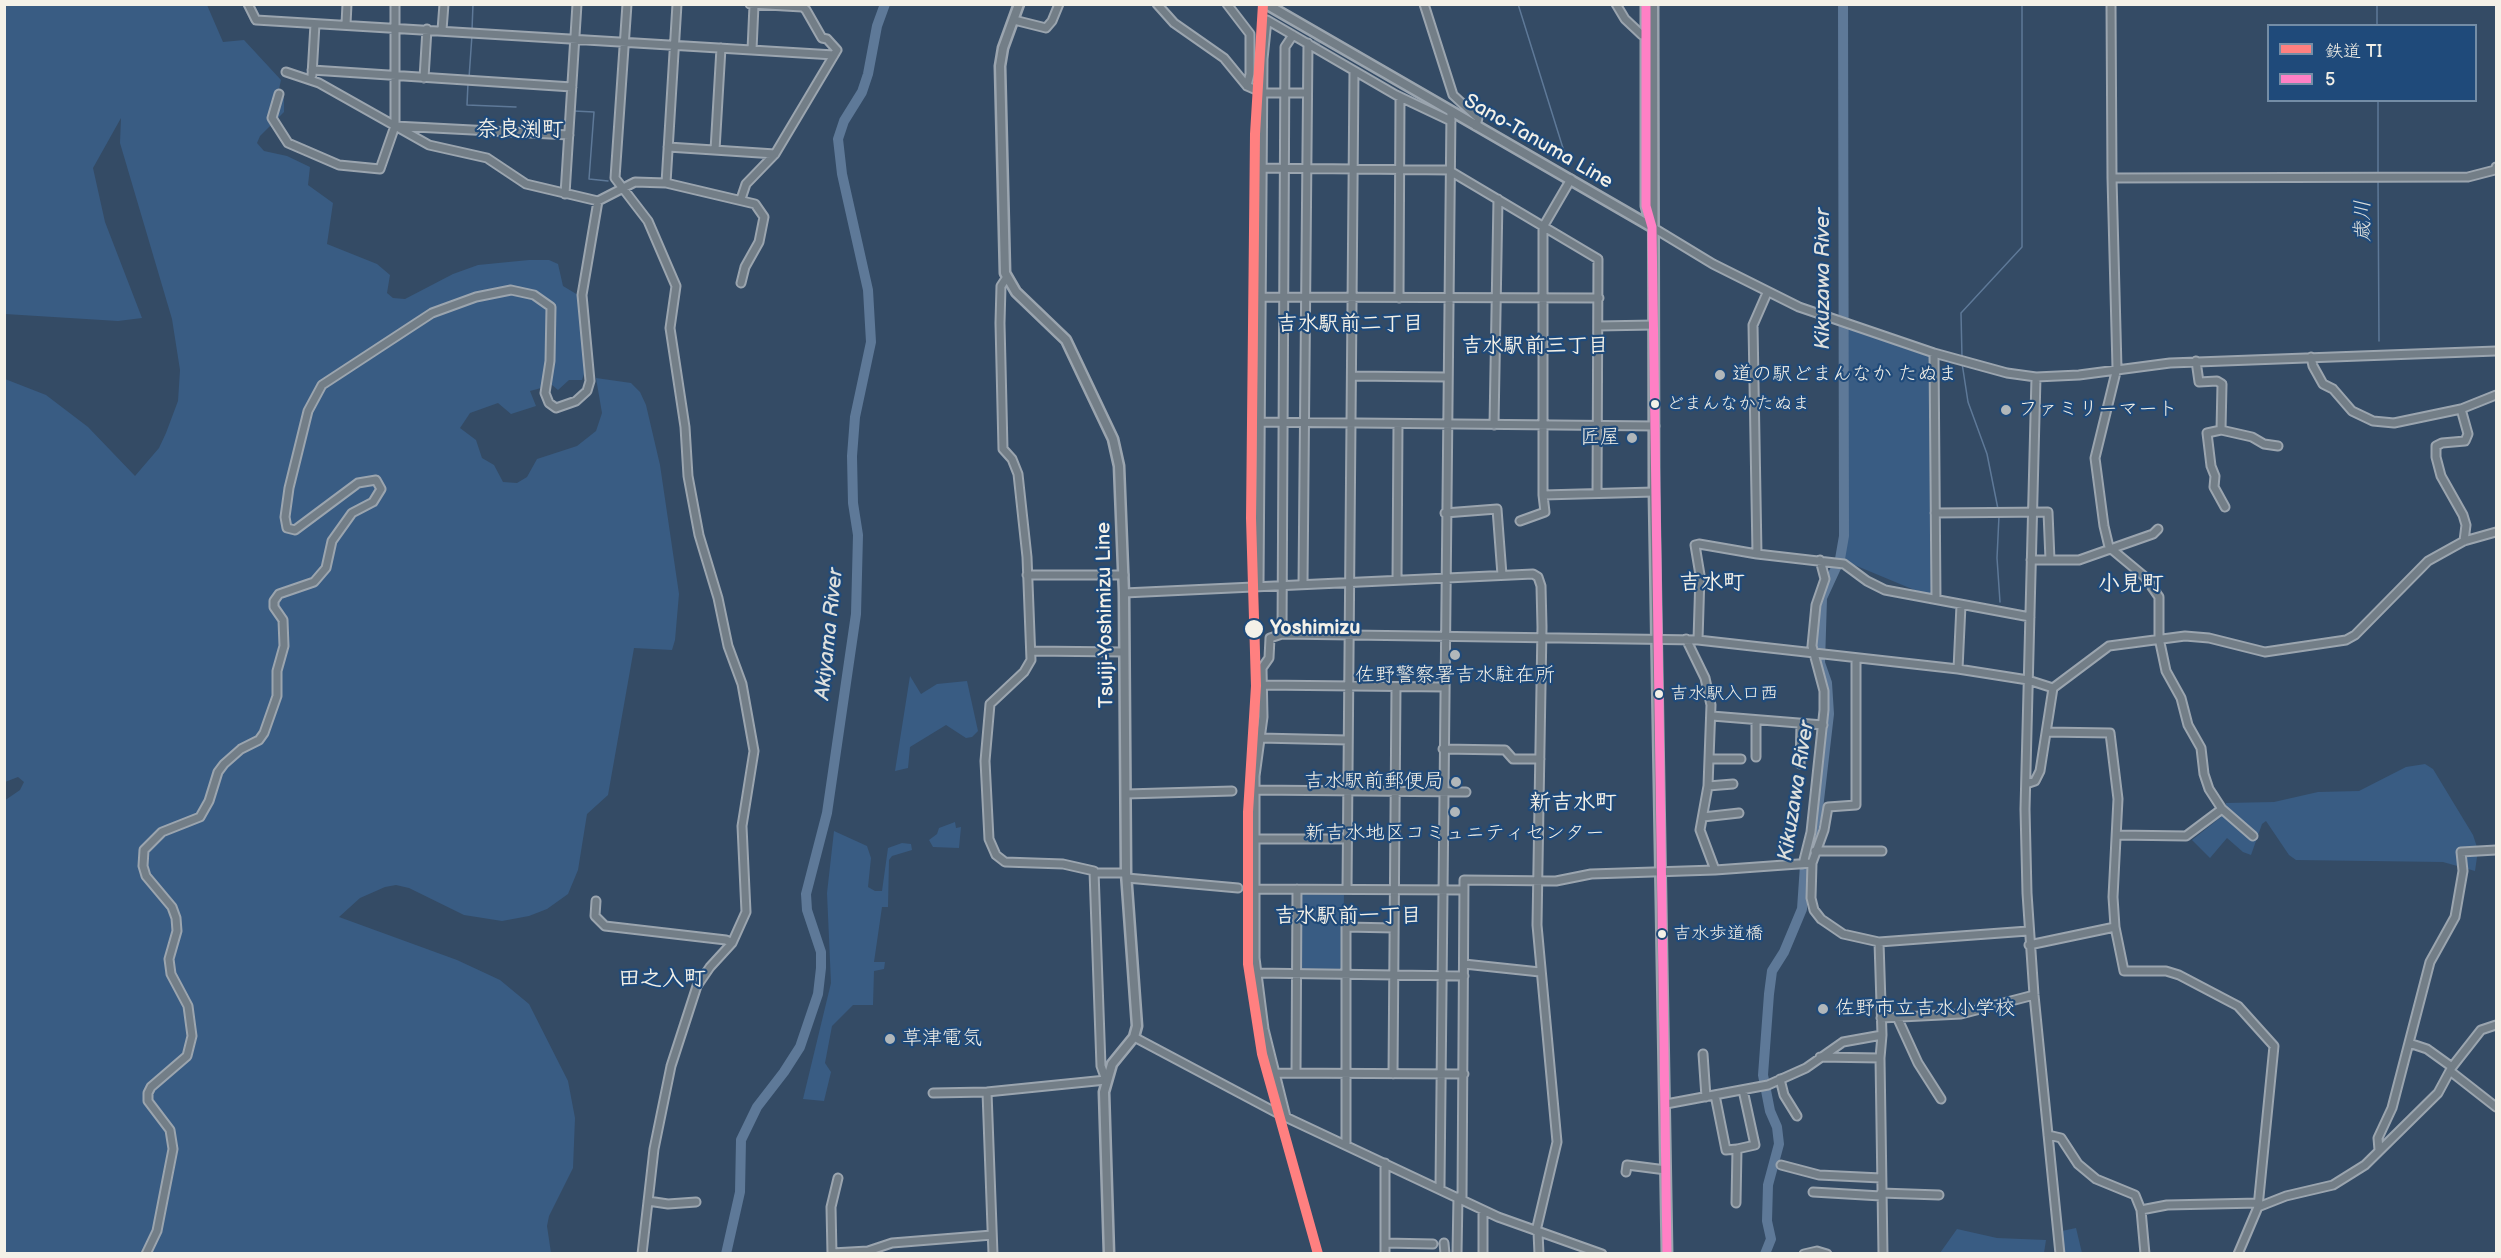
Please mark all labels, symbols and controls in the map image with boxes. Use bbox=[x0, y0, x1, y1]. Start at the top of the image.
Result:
legend bbox=[2267, 24, 2477, 102]
text: 鉄道 TI bbox=[2325, 41, 2382, 62]
text: 5 bbox=[2325, 69, 2335, 90]
street label: Sano-Tanuma Line bbox=[1459, 90, 1617, 194]
district label: 奈良渕町 bbox=[476, 117, 564, 143]
water label: 歳川 bbox=[2351, 200, 2377, 242]
water label: Kikuzawa River bbox=[1811, 208, 1837, 350]
district label: 吉水駅前二丁目 bbox=[1277, 312, 1423, 338]
district label: 吉水駅前三丁目 bbox=[1462, 334, 1608, 360]
place label: 道の駅どまんなか たぬま bbox=[1732, 363, 1957, 387]
marker: 道の駅どまんなか たぬま bbox=[1713, 368, 1727, 382]
place label: どまんなかたぬま bbox=[1666, 393, 1810, 415]
marker: どまんなかたぬま bbox=[1649, 398, 1661, 410]
place label: ファミリーマート bbox=[2018, 398, 2178, 422]
marker: ファミリーマート bbox=[1999, 403, 2013, 417]
place label: 匠屋 bbox=[1580, 426, 1620, 450]
marker: 匠屋 bbox=[1625, 431, 1639, 445]
street label: Tsuiji-Yoshimizu Line bbox=[1092, 522, 1120, 708]
water label: Akiyama River bbox=[811, 567, 849, 701]
district label: 吉水町 bbox=[1679, 570, 1745, 596]
district label: 小見町 bbox=[2098, 571, 2164, 597]
place label: Yoshimizu bbox=[1270, 617, 1360, 641]
marker: Yoshimizu bbox=[1243, 618, 1265, 640]
marker: 佐野警察署吉水駐在所 bbox=[1448, 648, 1462, 662]
place label: 佐野警察署吉水駐在所 bbox=[1355, 664, 1555, 688]
place label: 吉水駅入口西 bbox=[1670, 683, 1778, 705]
marker: 吉水駅入口西 bbox=[1653, 688, 1665, 700]
water label: Kikuzawa River bbox=[1773, 719, 1821, 863]
place label: 吉水駅前郵便局 bbox=[1304, 770, 1444, 794]
marker: 吉水駅前郵便局 bbox=[1449, 775, 1463, 789]
district label: 新吉水町 bbox=[1529, 790, 1617, 816]
marker: 新吉水地区コミュニティセンター bbox=[1448, 805, 1462, 819]
place label: 新吉水地区コミュニティセンター bbox=[1305, 822, 1605, 846]
district label: 吉水駅前一丁目 bbox=[1275, 904, 1421, 930]
place label: 吉水歩道橋 bbox=[1673, 923, 1763, 945]
marker: 吉水歩道橋 bbox=[1656, 928, 1668, 940]
district label: 田之入町 bbox=[618, 966, 706, 992]
place label: 佐野市立吉水小学校 bbox=[1835, 997, 2015, 1021]
marker: 佐野市立吉水小学校 bbox=[1816, 1002, 1830, 1016]
place label: 草津電気 bbox=[902, 1027, 982, 1051]
marker: 草津電気 bbox=[883, 1032, 897, 1046]

